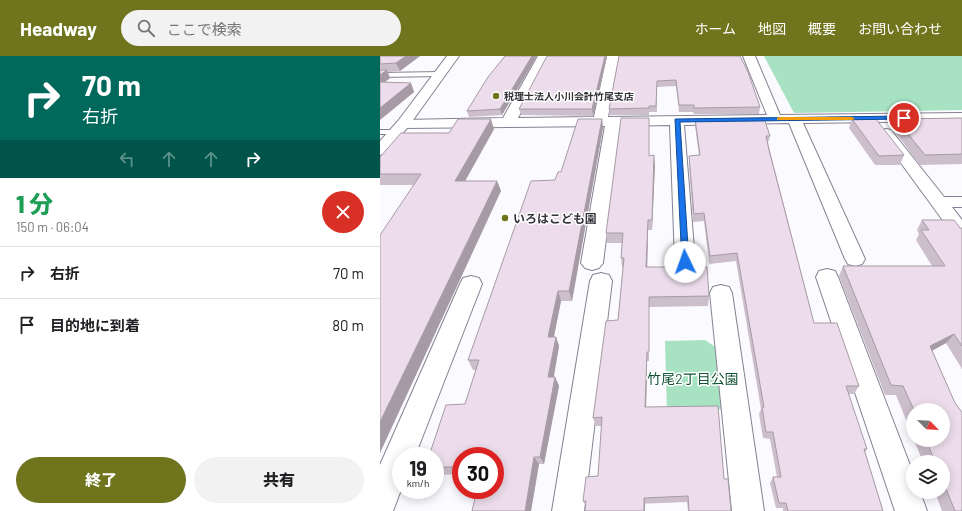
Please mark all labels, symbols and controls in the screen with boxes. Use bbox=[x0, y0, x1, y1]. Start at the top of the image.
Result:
search box bbox=[121, 10, 401, 46]
text: Headway bbox=[20, 17, 97, 40]
icon: search bbox=[135, 17, 157, 39]
text: ここで検索 bbox=[167, 20, 242, 38]
text: ホーム bbox=[694, 20, 736, 37]
text: 地図 bbox=[758, 20, 786, 37]
text: 概要 bbox=[808, 20, 836, 37]
text: お問い合わせ bbox=[858, 20, 942, 37]
text: 70 m bbox=[82, 68, 141, 102]
icon: right bbox=[16, 72, 68, 124]
place label: 税理士法人小川会計竹尾支店 bbox=[504, 90, 634, 102]
marker: 税理士法人小川会計竹尾支店 bbox=[491, 91, 501, 101]
pin bbox=[887, 101, 921, 135]
text: 右折 bbox=[82, 105, 118, 127]
icon: arrive bbox=[893, 107, 915, 129]
icon: left bbox=[116, 148, 138, 170]
icon: ahead bbox=[158, 148, 180, 170]
icon: ahead bbox=[200, 148, 222, 170]
icon: right bbox=[242, 148, 264, 170]
text: 1 分 bbox=[16, 189, 53, 218]
button: close bbox=[322, 191, 364, 233]
place label: いろはこども園 bbox=[513, 211, 597, 225]
marker: いろはこども園 bbox=[500, 213, 510, 223]
text: 150 m · 06:04 bbox=[16, 219, 89, 235]
position arrow bbox=[664, 241, 706, 283]
icon: right bbox=[16, 262, 38, 284]
text: 右折 bbox=[50, 264, 80, 282]
text: 70 m bbox=[333, 264, 364, 282]
icon: arrive bbox=[16, 314, 38, 336]
text: 目的地に到着 bbox=[50, 316, 140, 334]
text: 80 m bbox=[332, 316, 364, 334]
park label: 竹尾2丁目公園 bbox=[647, 370, 739, 387]
north arrow bbox=[906, 403, 950, 447]
map controls bbox=[906, 403, 950, 499]
speed limit sign: 30 bbox=[452, 447, 504, 499]
button: layers bbox=[906, 455, 950, 499]
text: 19 bbox=[409, 456, 427, 480]
button: 終了 bbox=[16, 457, 186, 503]
button: 共有 bbox=[194, 457, 364, 503]
text: km/h bbox=[407, 477, 429, 489]

